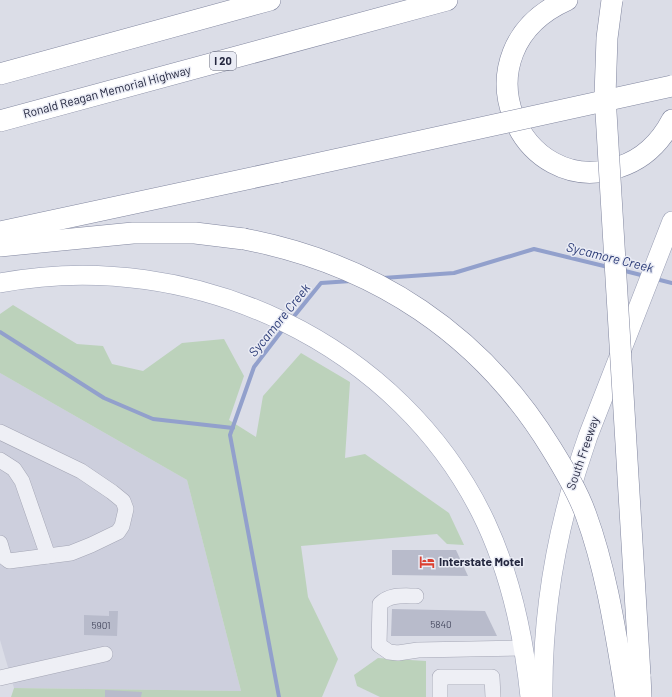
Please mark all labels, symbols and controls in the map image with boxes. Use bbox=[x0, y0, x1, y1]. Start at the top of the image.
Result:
road number: I 20 bbox=[210, 52, 236, 70]
street label: Ronald Reagan Memorial Highway bbox=[21, 62, 193, 120]
water label: Sycamore Creek bbox=[565, 238, 656, 276]
water label: Sycamore Creek bbox=[245, 280, 314, 360]
street label: South Freeway bbox=[563, 414, 601, 491]
hotel icon: Interstate Motel bbox=[418, 553, 436, 571]
place label: Interstate Motel bbox=[439, 554, 524, 568]
house number: 5840 bbox=[430, 618, 452, 630]
house number: 5901 bbox=[91, 619, 111, 631]

